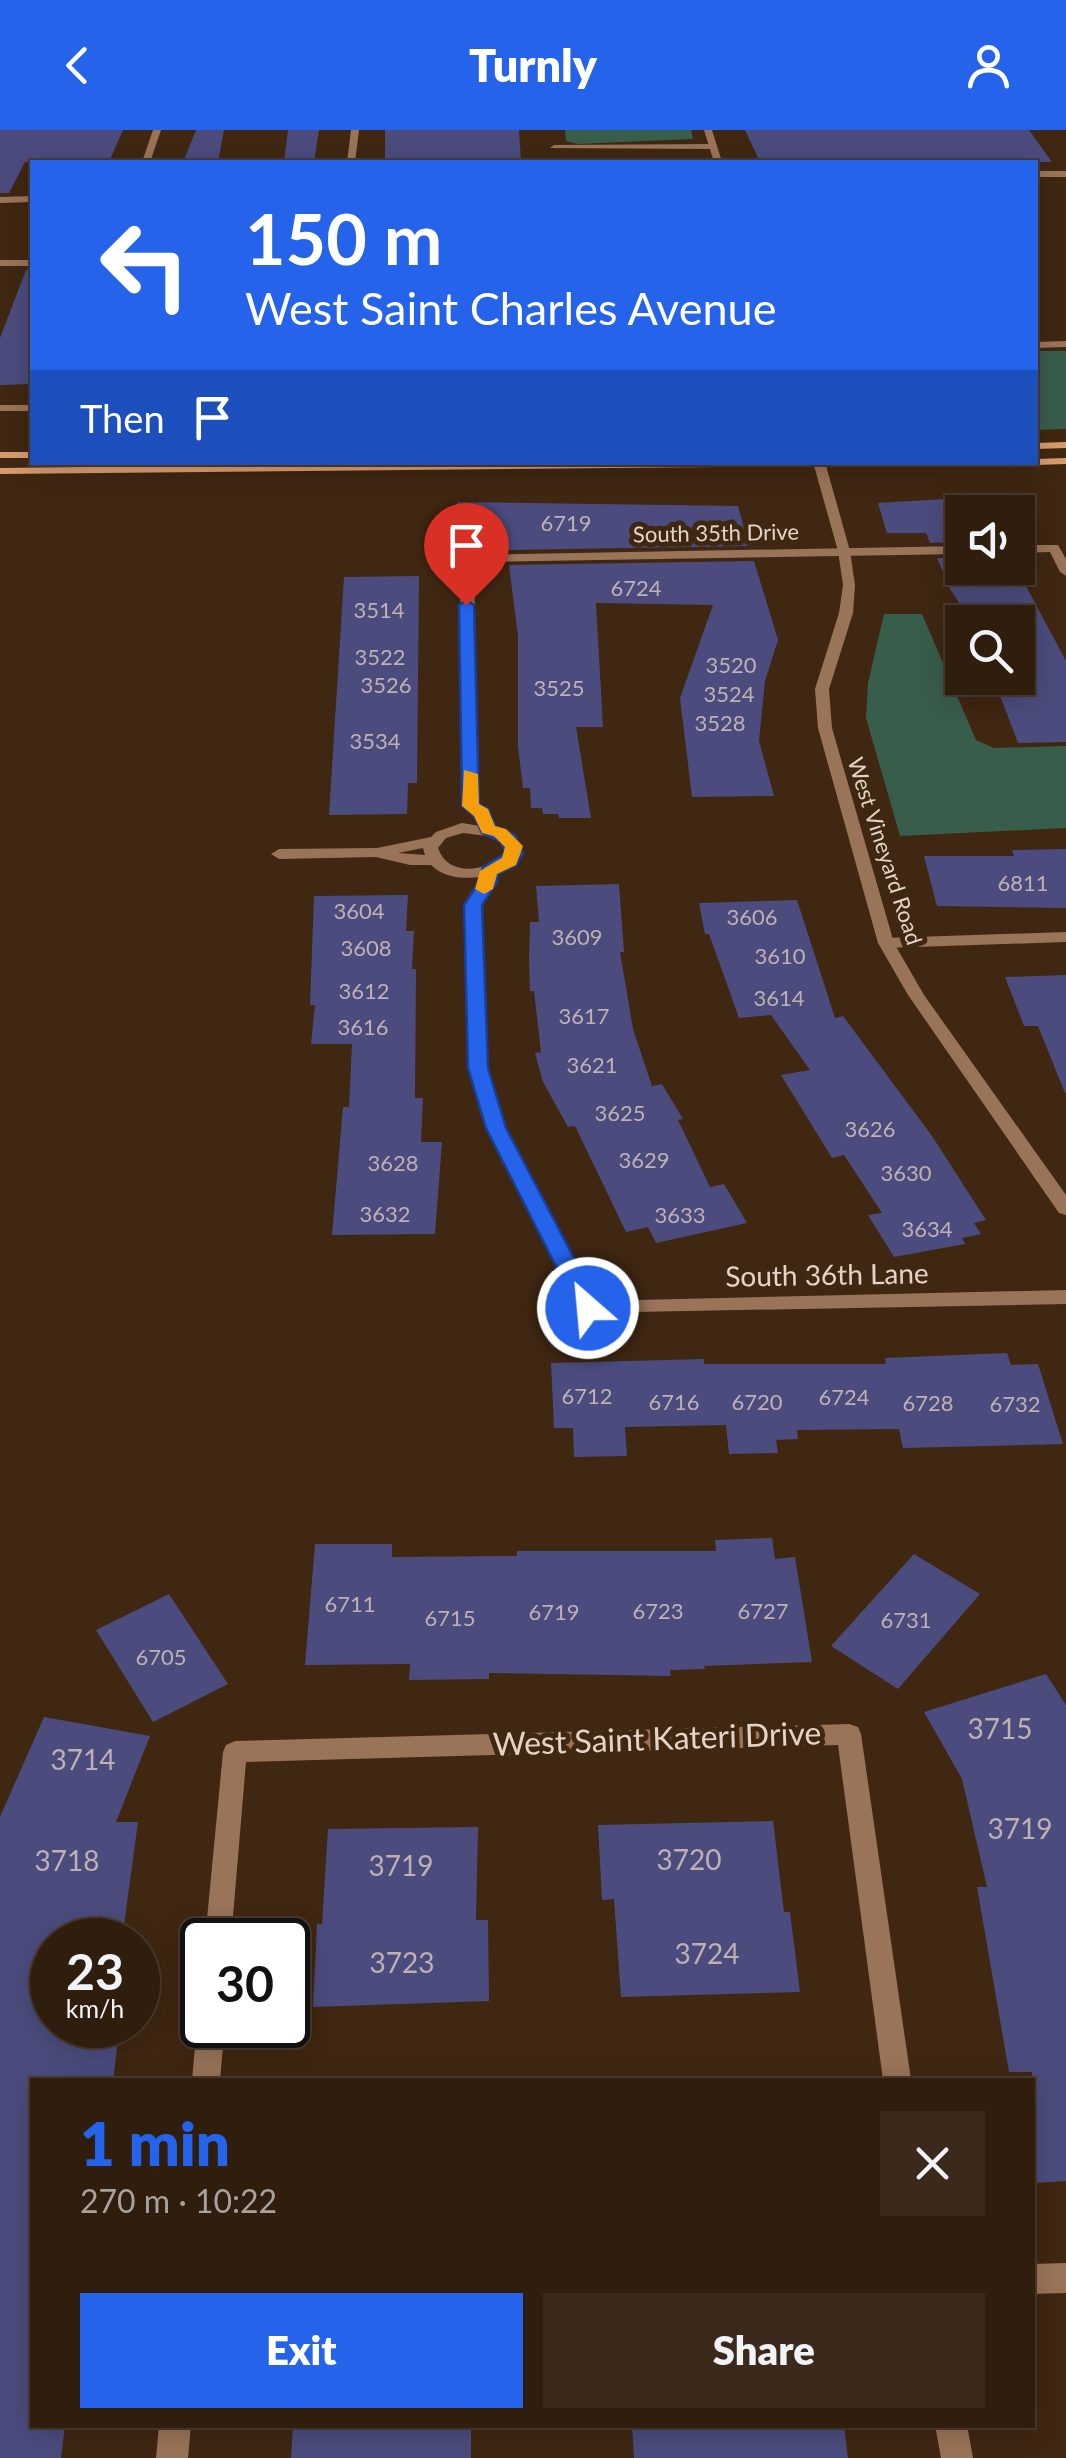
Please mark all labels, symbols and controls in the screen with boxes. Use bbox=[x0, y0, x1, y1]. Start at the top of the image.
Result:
icon: back bbox=[50, 38, 105, 93]
text: Turnly bbox=[469, 38, 597, 92]
icon: person bbox=[961, 38, 1016, 93]
text: 150 m bbox=[245, 196, 442, 280]
icon: left bbox=[80, 200, 210, 330]
text: West Saint Charles Avenue bbox=[245, 281, 776, 335]
icon: arrive bbox=[185, 390, 240, 445]
text: Then bbox=[80, 395, 165, 441]
map controls bbox=[945, 495, 1035, 695]
button: sound bbox=[945, 495, 1035, 585]
pin bbox=[424, 503, 509, 606]
house number: 6719 bbox=[540, 509, 592, 536]
icon: arrive bbox=[439, 518, 494, 573]
street label: South 35th Drive bbox=[633, 518, 799, 547]
house number: 6724 bbox=[610, 574, 662, 601]
house number: 3514 bbox=[353, 596, 405, 623]
button: search bbox=[945, 605, 1035, 695]
house number: 3522 bbox=[354, 643, 406, 670]
house number: 3520 bbox=[705, 651, 757, 678]
house number: 3526 bbox=[360, 671, 412, 698]
house number: 3525 bbox=[533, 674, 585, 701]
house number: 3524 bbox=[703, 680, 755, 707]
house number: 3528 bbox=[694, 709, 746, 736]
house number: 3534 bbox=[349, 727, 401, 754]
street label: West Vineyard Road bbox=[842, 754, 929, 948]
house number: 6811 bbox=[997, 869, 1049, 896]
house number: 3604 bbox=[333, 897, 385, 924]
house number: 3606 bbox=[726, 903, 778, 930]
house number: 3609 bbox=[551, 923, 603, 950]
house number: 3608 bbox=[340, 934, 392, 961]
house number: 3610 bbox=[754, 942, 806, 969]
house number: 3612 bbox=[338, 977, 390, 1004]
house number: 3614 bbox=[753, 984, 805, 1011]
house number: 3617 bbox=[558, 1002, 610, 1029]
house number: 3616 bbox=[337, 1013, 389, 1040]
house number: 3621 bbox=[566, 1051, 618, 1078]
house number: 3625 bbox=[594, 1099, 646, 1126]
house number: 3626 bbox=[844, 1115, 896, 1142]
house number: 3629 bbox=[618, 1146, 670, 1173]
house number: 3628 bbox=[367, 1149, 419, 1176]
house number: 3630 bbox=[880, 1159, 932, 1186]
house number: 3632 bbox=[359, 1200, 411, 1227]
house number: 3633 bbox=[654, 1201, 706, 1228]
house number: 3634 bbox=[901, 1215, 953, 1242]
street label: South 36th Lane bbox=[725, 1255, 929, 1293]
position arrow bbox=[536, 1256, 640, 1360]
house number: 6712 bbox=[561, 1382, 613, 1409]
house number: 6724 bbox=[818, 1383, 870, 1410]
house number: 6716 bbox=[648, 1388, 700, 1415]
house number: 6720 bbox=[731, 1388, 783, 1415]
house number: 6728 bbox=[902, 1389, 954, 1416]
house number: 6732 bbox=[989, 1390, 1041, 1417]
house number: 6711 bbox=[324, 1590, 376, 1617]
house number: 6723 bbox=[632, 1597, 684, 1624]
house number: 6727 bbox=[737, 1597, 789, 1624]
house number: 6719 bbox=[528, 1598, 580, 1625]
house number: 6715 bbox=[424, 1604, 476, 1631]
house number: 6731 bbox=[880, 1606, 932, 1633]
house number: 6705 bbox=[135, 1643, 187, 1670]
house number: 3715 bbox=[968, 1711, 1032, 1745]
street label: West Saint Kateri Drive bbox=[492, 1712, 822, 1763]
house number: 3714 bbox=[51, 1742, 115, 1776]
house number: 3719 bbox=[988, 1811, 1052, 1845]
house number: 3720 bbox=[657, 1842, 721, 1876]
house number: 3718 bbox=[35, 1843, 99, 1877]
house number: 3719 bbox=[369, 1848, 433, 1882]
speed limit sign: 30 bbox=[180, 1918, 310, 2048]
house number: 3724 bbox=[675, 1936, 739, 1970]
text: 23 bbox=[66, 1941, 124, 2001]
house number: 3723 bbox=[370, 1945, 434, 1979]
text: km/h bbox=[66, 1993, 124, 2023]
text: 1 min bbox=[80, 2107, 230, 2179]
button: close bbox=[880, 2111, 985, 2216]
text: 270 m · 10:22 bbox=[80, 2181, 277, 2220]
button: Exit bbox=[80, 2293, 523, 2408]
button: Share bbox=[543, 2293, 985, 2408]

